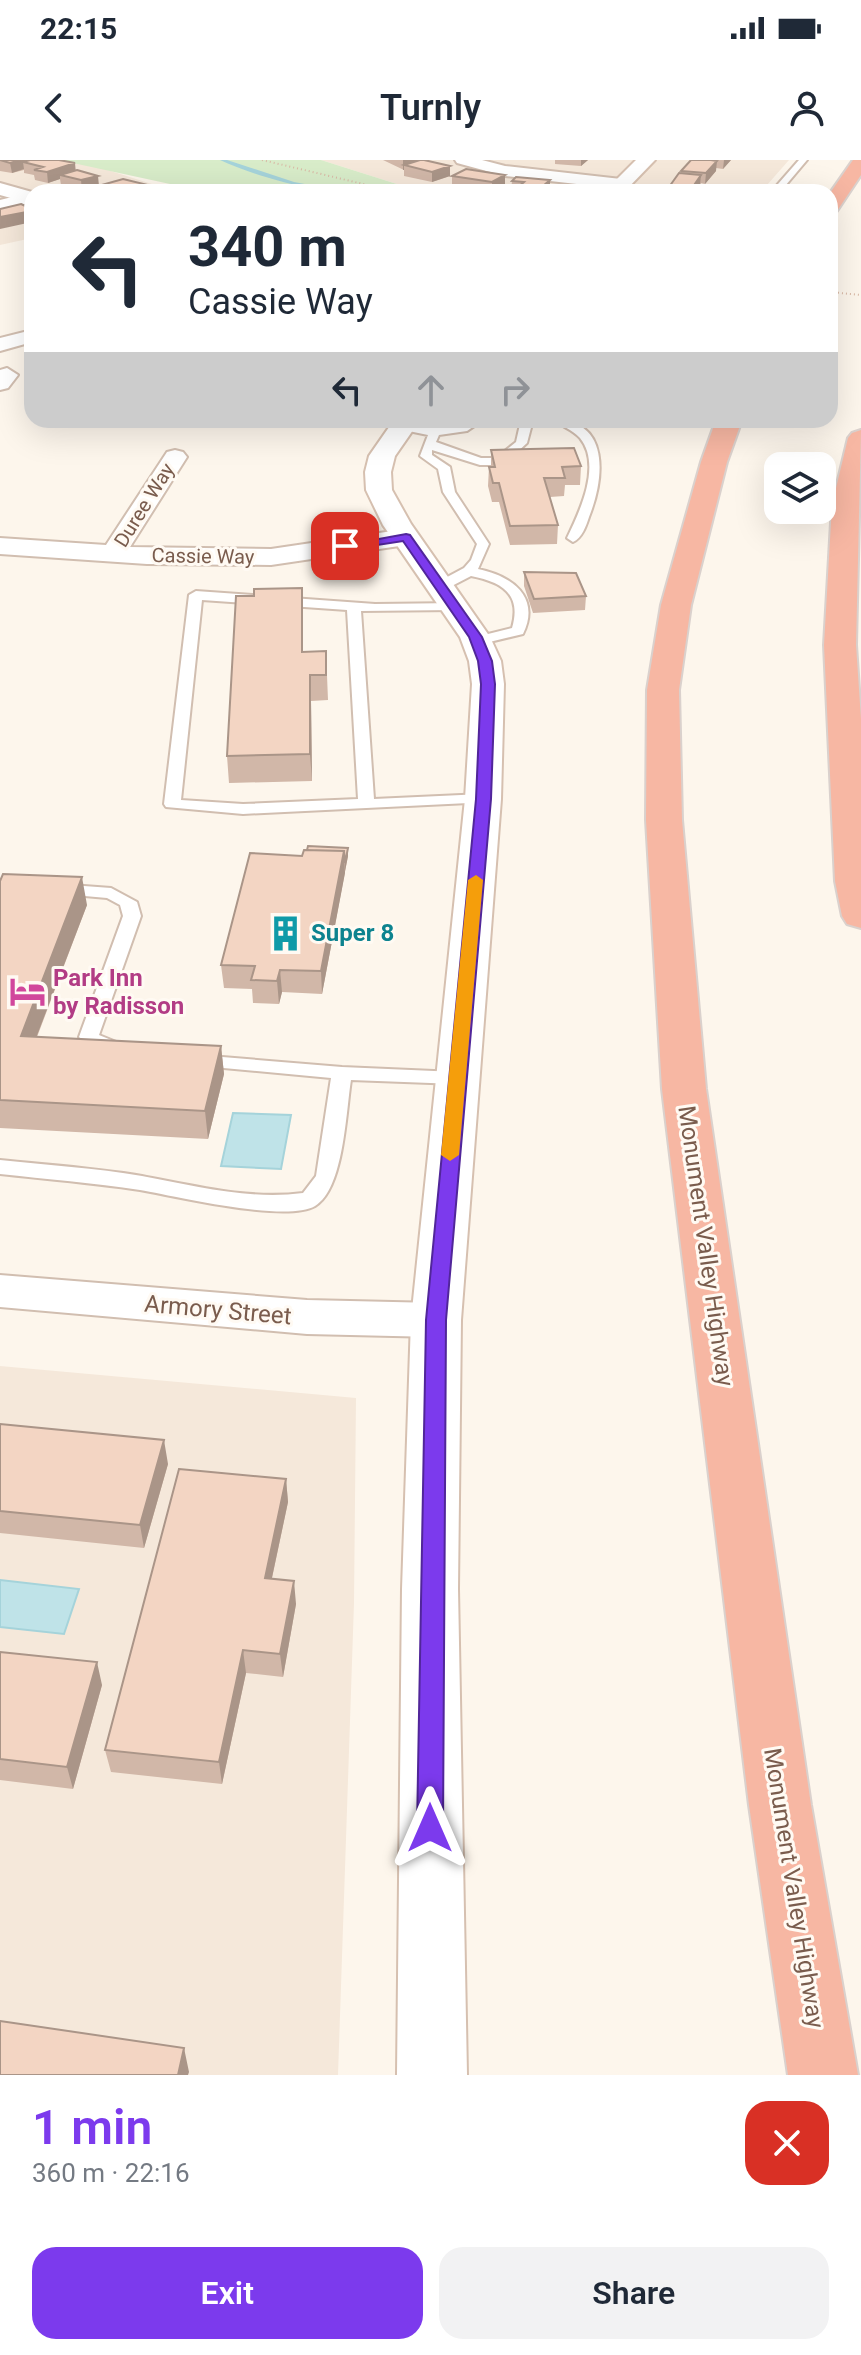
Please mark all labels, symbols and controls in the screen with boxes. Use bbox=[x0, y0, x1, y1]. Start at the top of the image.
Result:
text: 22:15 bbox=[40, 11, 117, 46]
icon: back bbox=[32, 86, 76, 130]
icon: person bbox=[785, 86, 829, 130]
text: Turnly bbox=[380, 87, 481, 129]
text: 340 m bbox=[188, 214, 347, 280]
icon: left bbox=[56, 216, 160, 320]
text: Cassie Way bbox=[188, 281, 373, 323]
icon: left bbox=[325, 368, 369, 412]
icon: ahead bbox=[409, 368, 453, 412]
icon: right bbox=[493, 368, 537, 412]
map controls bbox=[764, 452, 836, 524]
button: layers bbox=[764, 452, 836, 524]
street label: Duree Way bbox=[109, 458, 180, 551]
pin bbox=[311, 512, 379, 580]
icon: arrive bbox=[323, 524, 367, 568]
street label: Cassie Way bbox=[152, 543, 255, 569]
building icon: Super 8 bbox=[266, 914, 304, 952]
place label: Super 8 bbox=[311, 919, 394, 947]
place label: Park Inn by Radisson bbox=[53, 964, 184, 1020]
hotel icon: Park Inn by Radisson bbox=[8, 973, 46, 1011]
street label: Monument Valley Highway bbox=[672, 1104, 740, 1389]
street label: Armory Street bbox=[143, 1290, 293, 1330]
street label: Monument Valley Highway bbox=[758, 1746, 830, 2031]
position arrow bbox=[388, 1786, 472, 1870]
text: 1 min bbox=[32, 2099, 152, 2156]
button: close bbox=[745, 2101, 829, 2185]
text: 360 m · 22:16 bbox=[32, 2158, 190, 2188]
button: Exit bbox=[32, 2247, 423, 2339]
button: Share bbox=[439, 2247, 829, 2339]

